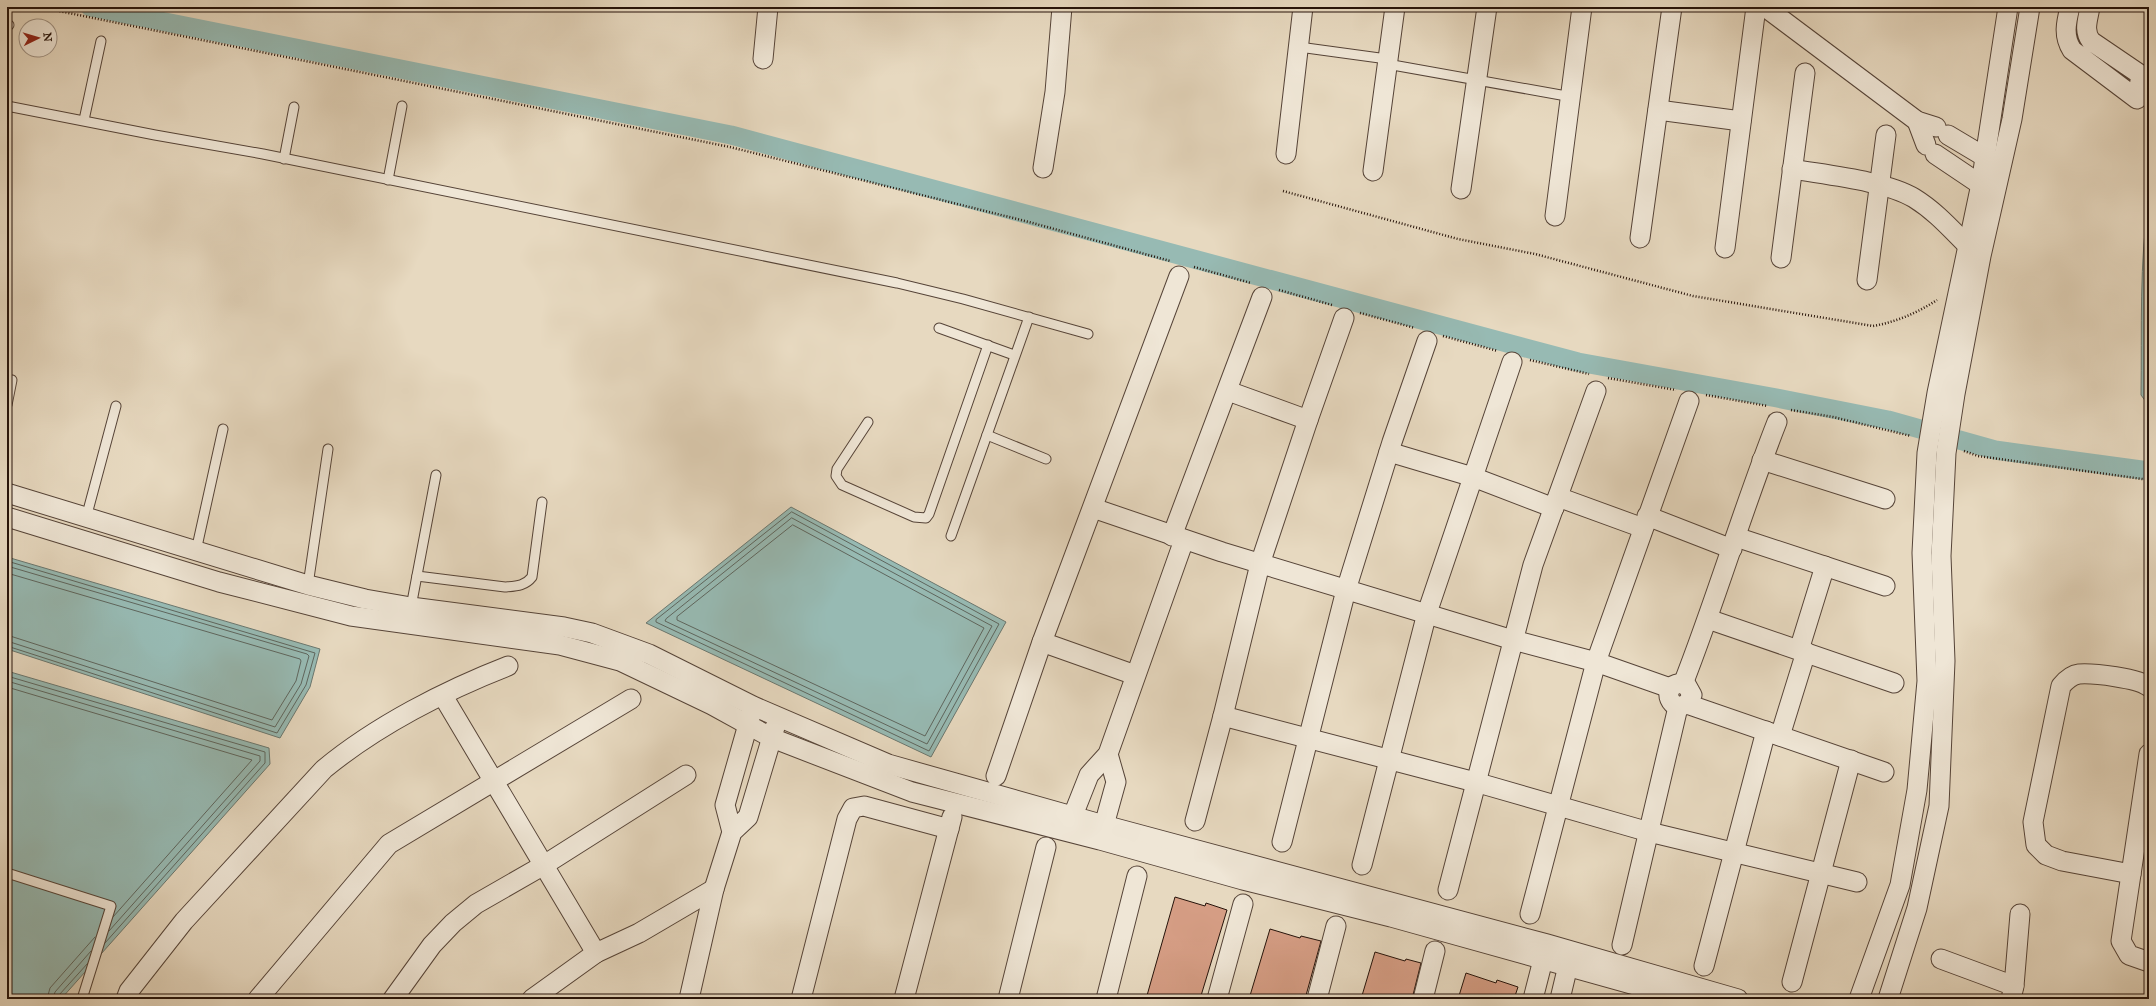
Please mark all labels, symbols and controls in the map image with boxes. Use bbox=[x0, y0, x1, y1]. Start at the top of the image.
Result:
north arrow bbox=[18, 18, 58, 58]
text: N bbox=[41, 32, 54, 43]

